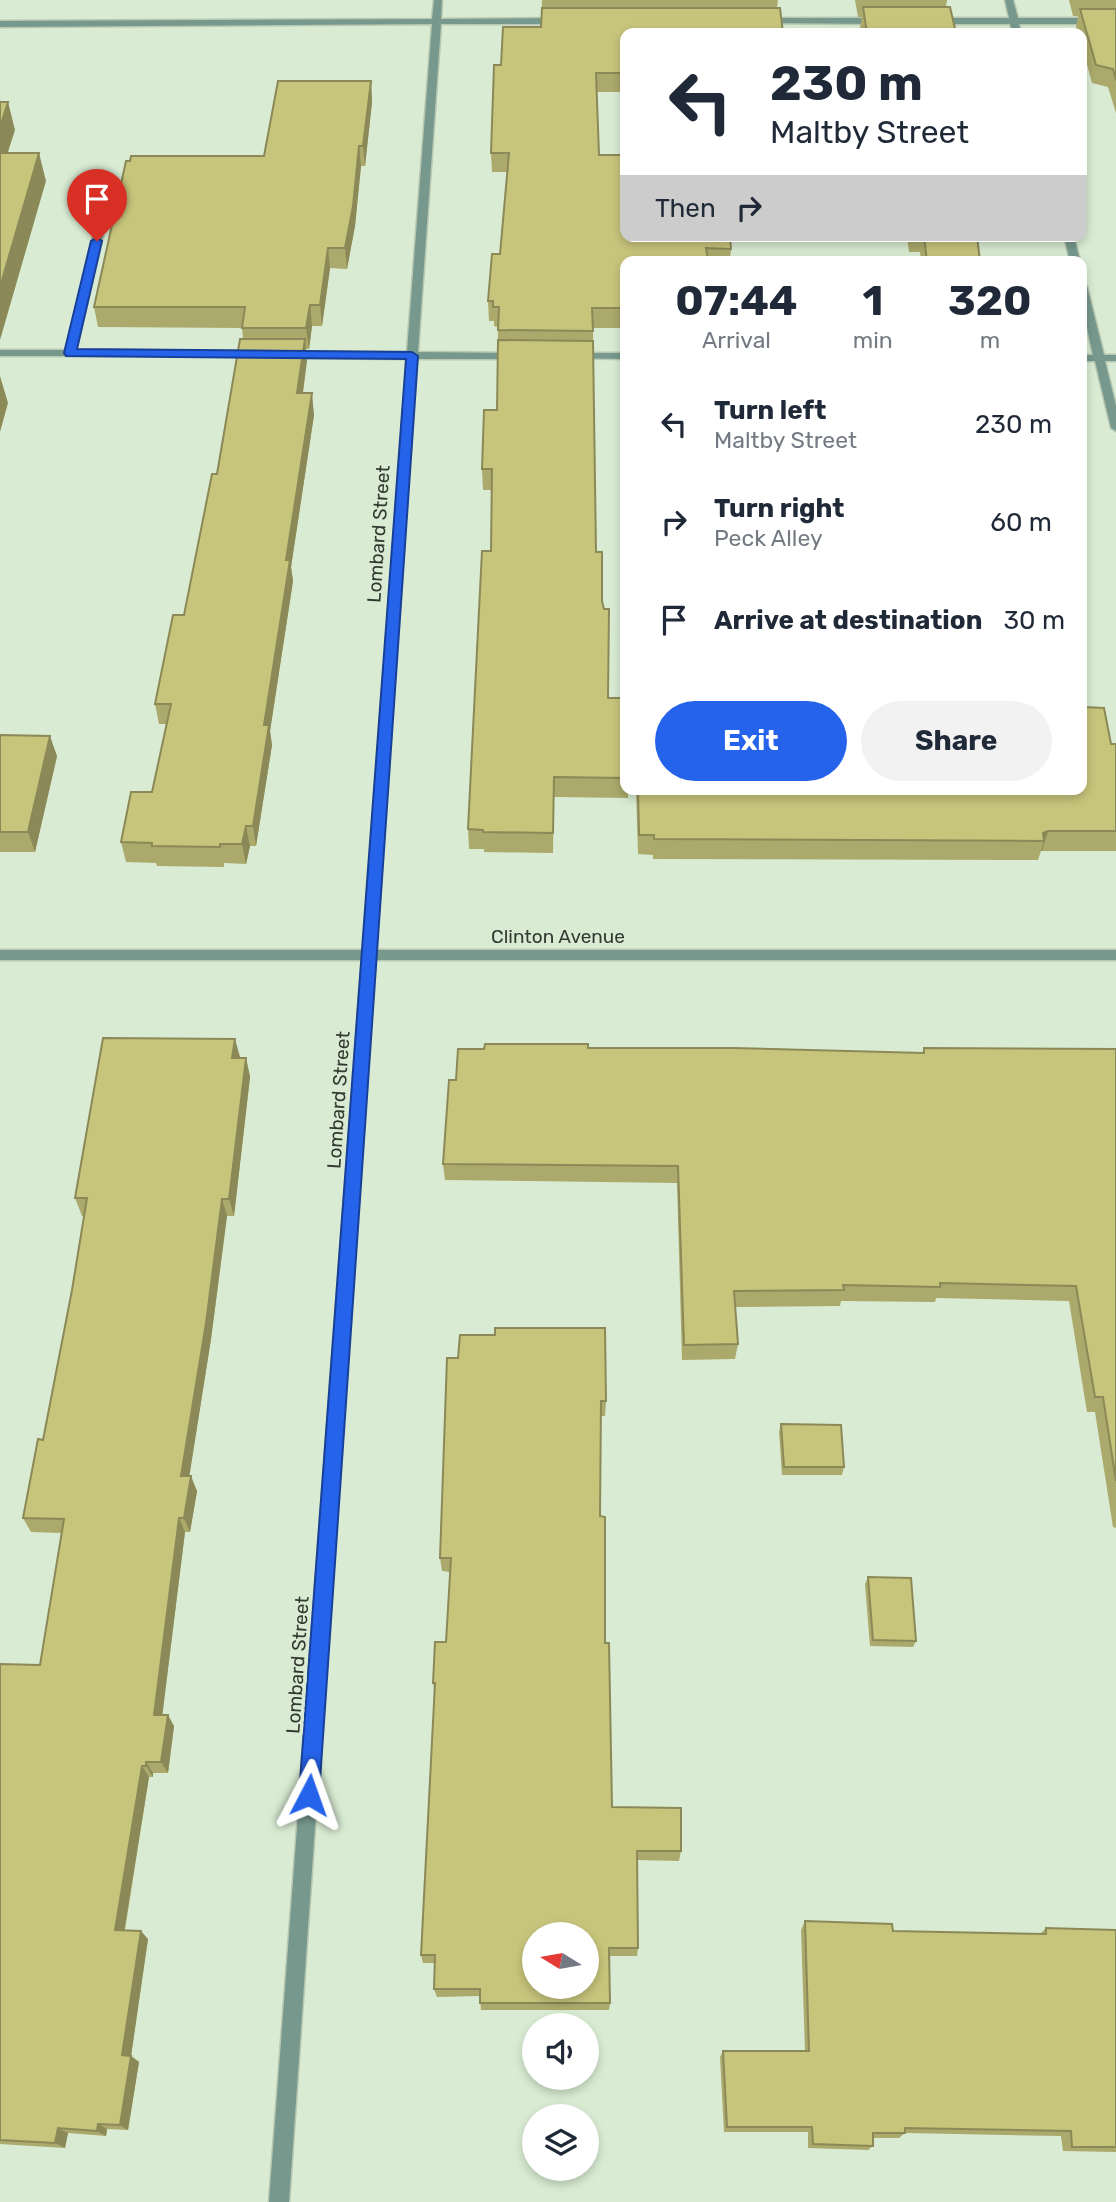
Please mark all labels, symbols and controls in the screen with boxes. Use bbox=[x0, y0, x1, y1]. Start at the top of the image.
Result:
text: 230 m bbox=[770, 54, 923, 112]
icon: left bbox=[655, 56, 746, 147]
text: Maltby Street bbox=[770, 113, 969, 151]
pin bbox=[67, 169, 127, 241]
icon: arrive bbox=[78, 180, 116, 218]
icon: right bbox=[730, 189, 768, 227]
text: Then bbox=[655, 193, 716, 224]
text: 07:44 bbox=[675, 276, 798, 326]
text: 1 bbox=[862, 276, 883, 326]
text: 320 bbox=[948, 276, 1032, 326]
text: Arrival bbox=[702, 326, 771, 354]
text: min bbox=[853, 326, 893, 354]
text: m bbox=[980, 326, 1000, 354]
text: Turn left bbox=[714, 395, 826, 426]
icon: left bbox=[655, 405, 693, 443]
text: 230 m bbox=[975, 409, 1052, 440]
text: Maltby Street bbox=[714, 426, 857, 454]
street label: Lombard Street bbox=[362, 464, 395, 604]
text: Turn right bbox=[714, 493, 844, 524]
icon: right bbox=[655, 503, 693, 541]
text: 60 m bbox=[990, 507, 1052, 538]
text: Peck Alley bbox=[714, 524, 823, 552]
icon: arrive bbox=[655, 601, 693, 639]
text: Arrive at destination bbox=[714, 605, 982, 636]
text: 30 m bbox=[1003, 605, 1065, 636]
button: Exit bbox=[655, 701, 847, 781]
button: Share bbox=[861, 701, 1052, 781]
street label: Clinton Avenue bbox=[491, 925, 625, 948]
street label: Lombard Street bbox=[322, 1030, 355, 1170]
street label: Lombard Street bbox=[281, 1595, 314, 1735]
position arrow bbox=[272, 1758, 346, 1832]
north arrow bbox=[522, 1922, 598, 1998]
map controls bbox=[522, 1922, 599, 2181]
button: sound bbox=[522, 2013, 599, 2090]
button: layers bbox=[522, 2104, 599, 2181]

